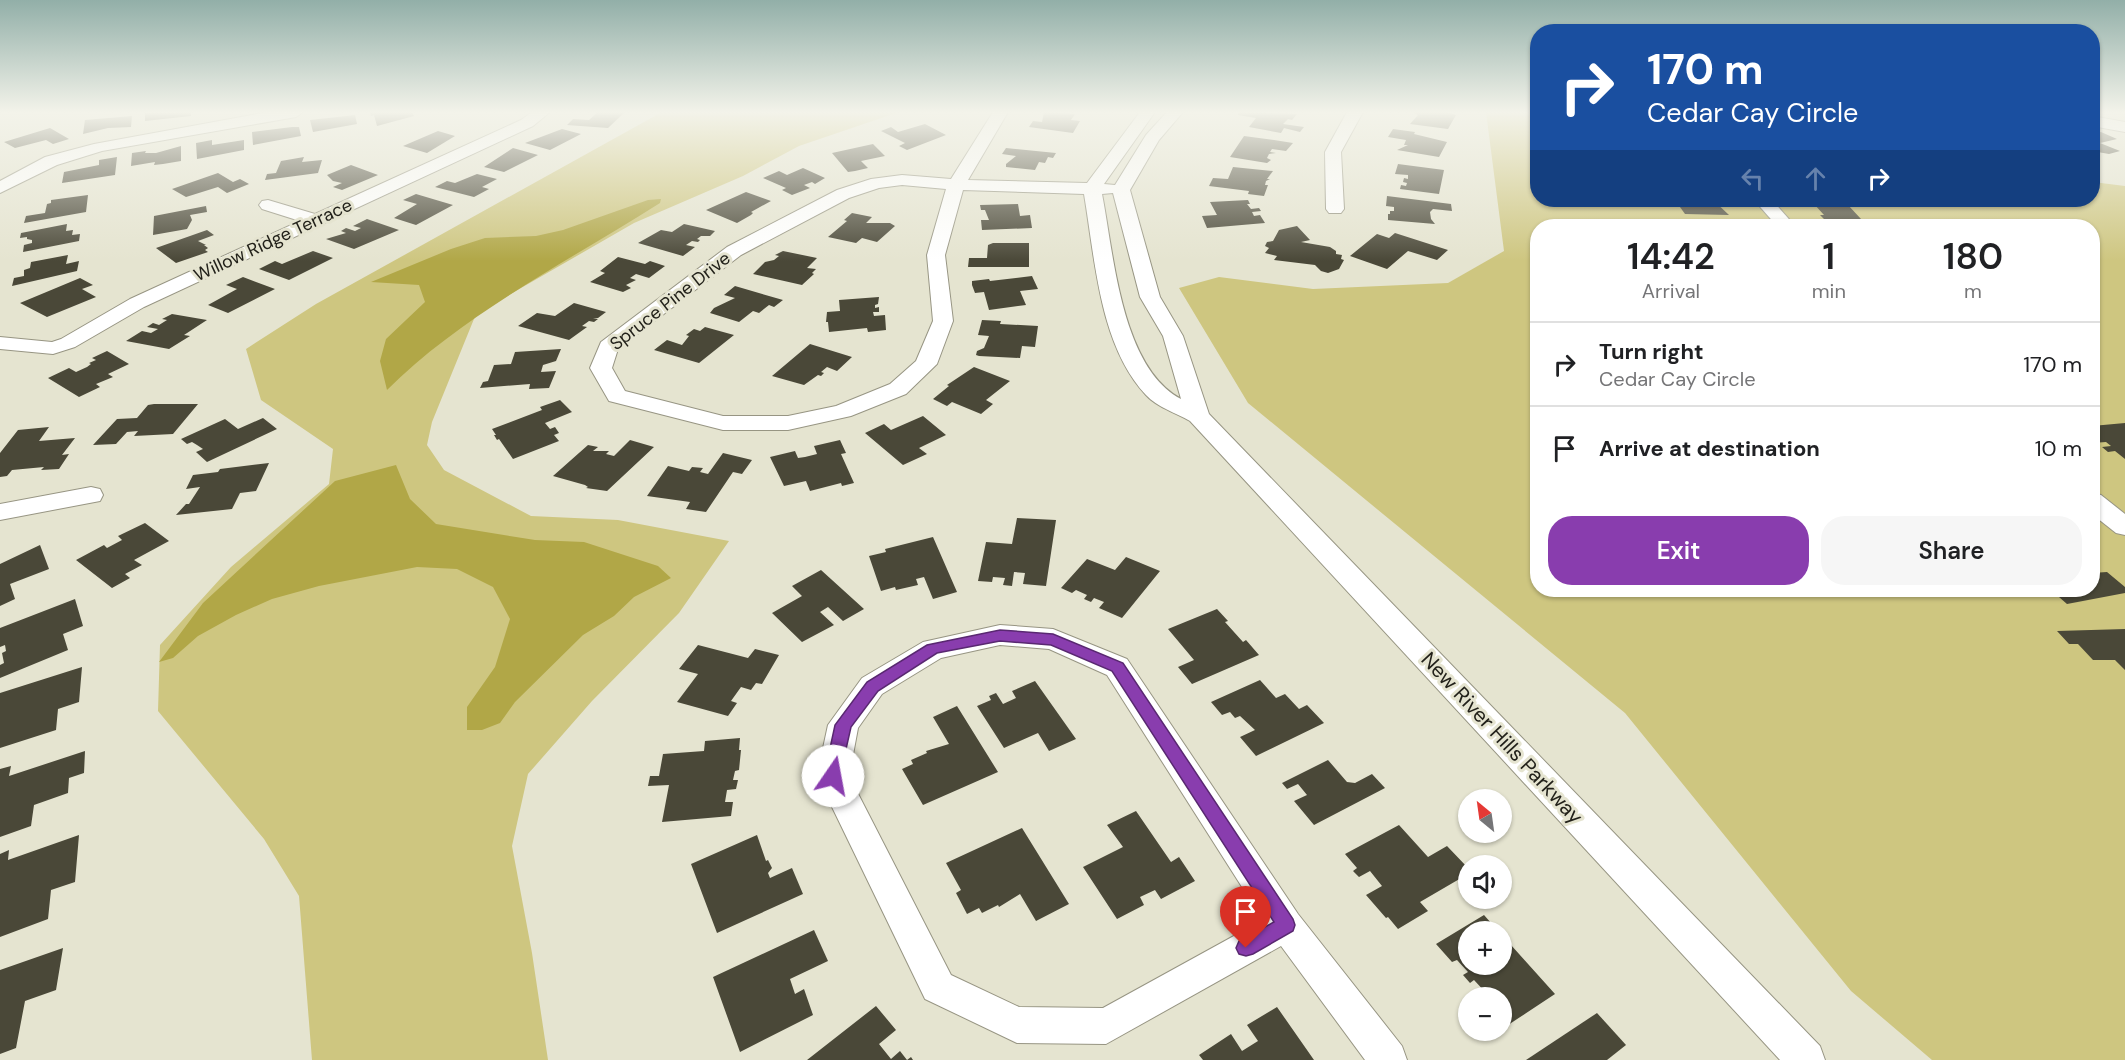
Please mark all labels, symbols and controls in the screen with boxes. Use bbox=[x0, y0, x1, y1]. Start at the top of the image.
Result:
text: 170 m bbox=[1647, 42, 1764, 97]
icon: right bbox=[1548, 48, 1626, 126]
text: Cedar Cay Circle bbox=[1647, 95, 1858, 130]
icon: left bbox=[1736, 162, 1769, 195]
icon: ahead bbox=[1799, 162, 1832, 195]
icon: right bbox=[1862, 162, 1895, 195]
street label: Willow Ridge Terrace bbox=[190, 193, 356, 287]
text: 14:42 bbox=[1627, 233, 1715, 280]
text: 1 bbox=[1823, 233, 1835, 280]
text: 180 bbox=[1943, 233, 2003, 280]
street label: Spruce Pine Drive bbox=[605, 246, 735, 356]
text: Arrival bbox=[1642, 278, 1700, 304]
text: min bbox=[1812, 278, 1846, 304]
text: m bbox=[1964, 278, 1982, 304]
text: Turn right bbox=[1599, 337, 1704, 366]
icon: right bbox=[1548, 348, 1581, 381]
text: 170 m bbox=[2023, 350, 2082, 379]
text: Cedar Cay Circle bbox=[1599, 366, 1756, 392]
icon: arrive bbox=[1548, 432, 1581, 465]
text: Arrive at destination bbox=[1599, 434, 1820, 463]
text: 10 m bbox=[2035, 434, 2082, 463]
button: Exit bbox=[1548, 516, 1809, 585]
button: Share bbox=[1821, 516, 2082, 585]
street label: New River Hills Parkway bbox=[1415, 646, 1589, 830]
position arrow bbox=[801, 744, 865, 808]
north arrow bbox=[1458, 789, 1512, 843]
map controls bbox=[1458, 789, 1512, 1041]
button: sound bbox=[1458, 855, 1512, 909]
pin bbox=[1220, 886, 1271, 948]
icon: arrive bbox=[1229, 895, 1262, 928]
button: + bbox=[1458, 921, 1512, 975]
button: − bbox=[1458, 987, 1512, 1041]

